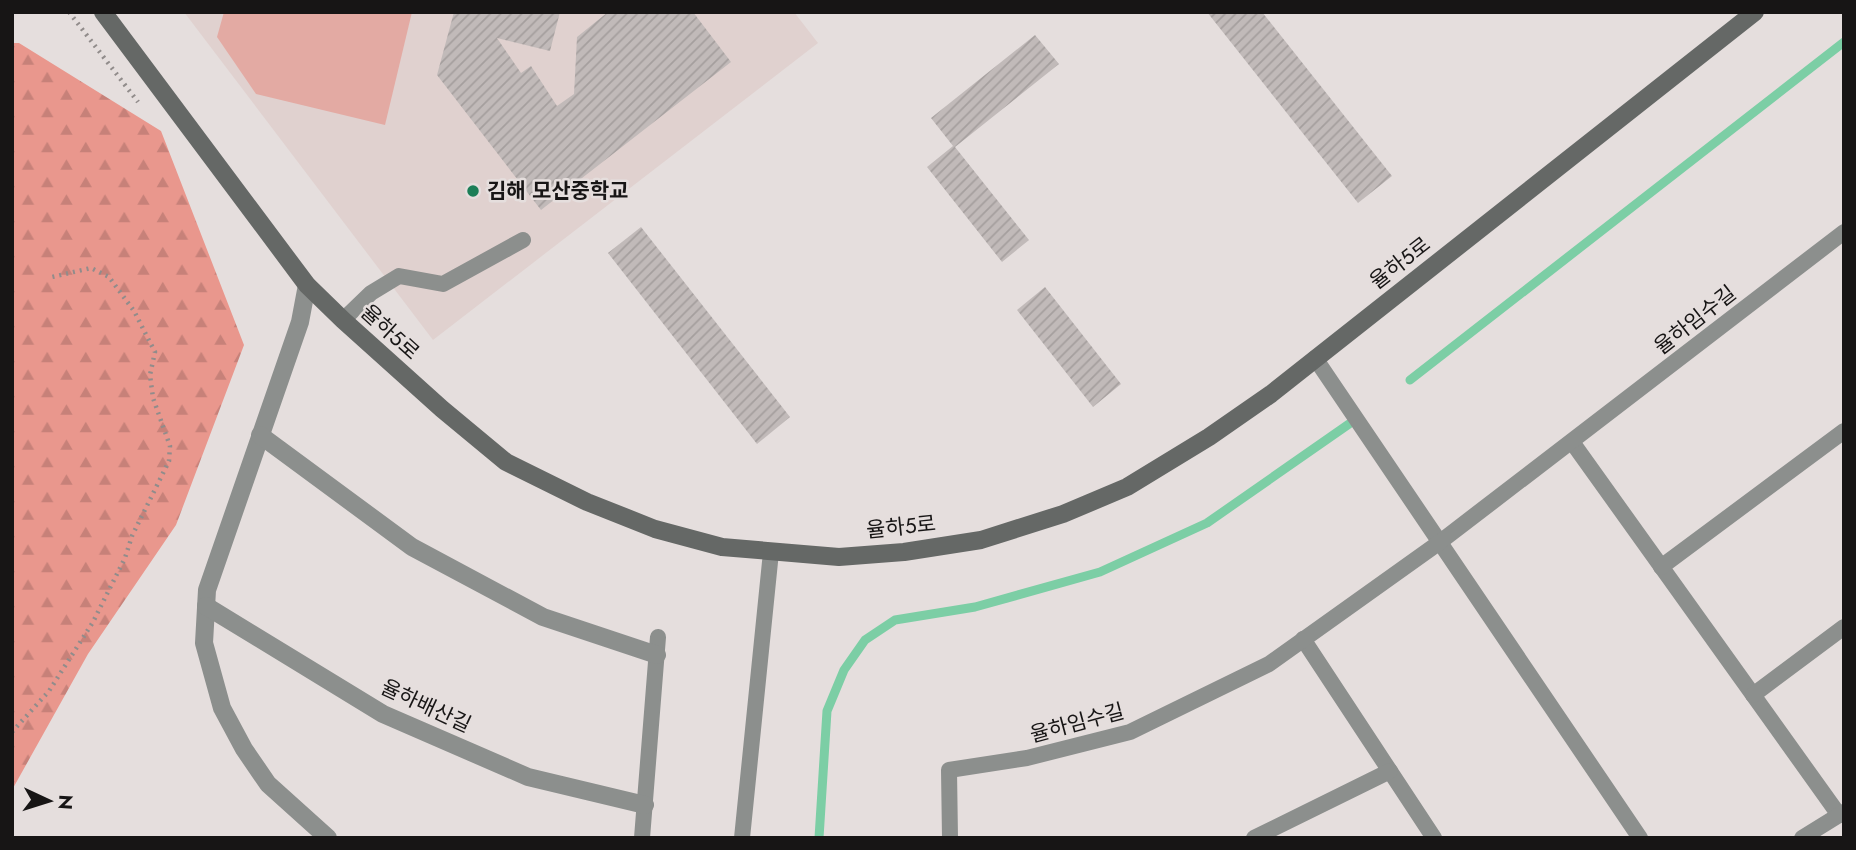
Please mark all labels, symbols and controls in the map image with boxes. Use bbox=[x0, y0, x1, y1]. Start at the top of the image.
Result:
place label: 김해 모산중학교 bbox=[487, 176, 629, 206]
marker: 김해 모산중학교 bbox=[465, 183, 481, 199]
street label: 율하5로 bbox=[1363, 230, 1437, 296]
street label: 율하임수길 bbox=[1648, 278, 1742, 362]
street label: 율하5로 bbox=[354, 297, 426, 367]
street label: 율하5로 bbox=[865, 508, 937, 546]
street label: 율하배산길 bbox=[376, 672, 476, 740]
street label: 율하임수길 bbox=[1026, 696, 1128, 750]
north arrow bbox=[14, 766, 84, 836]
text: N bbox=[51, 794, 79, 811]

